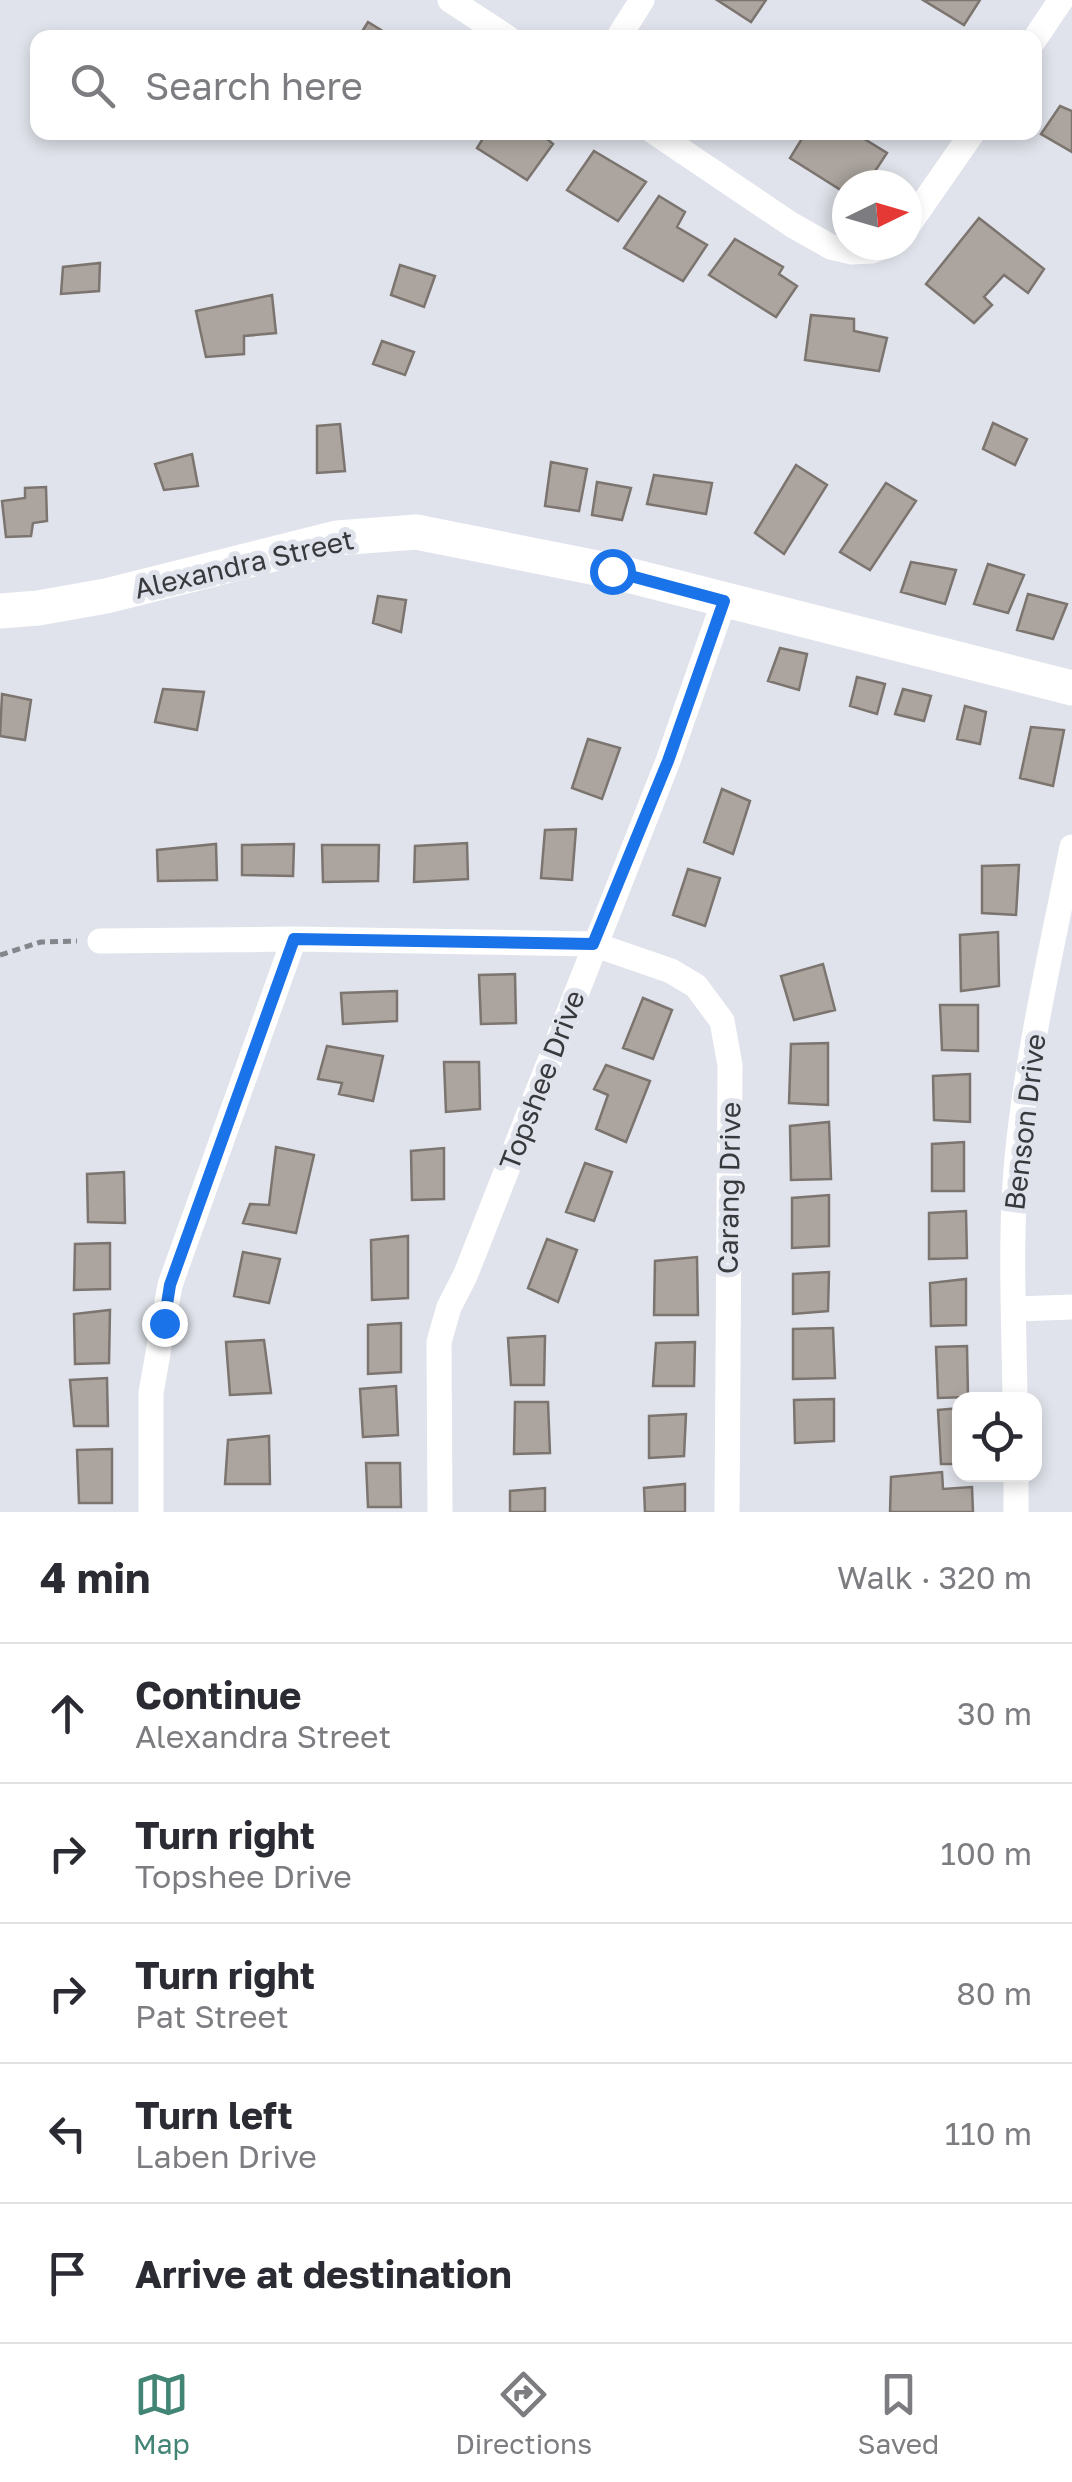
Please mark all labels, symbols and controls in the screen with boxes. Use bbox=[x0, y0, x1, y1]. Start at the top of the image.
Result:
search box bbox=[30, 30, 1042, 140]
icon: search bbox=[65, 58, 120, 113]
text: Search here bbox=[145, 63, 363, 108]
north arrow bbox=[832, 170, 922, 260]
street label: Alexandra Street bbox=[131, 522, 357, 605]
route start bbox=[590, 549, 636, 595]
street label: Topshee Drive bbox=[492, 985, 591, 1174]
street label: Benson Drive bbox=[997, 1032, 1052, 1212]
street label: Carang Drive bbox=[711, 1102, 746, 1274]
route end bbox=[142, 1301, 188, 1347]
map controls bbox=[952, 1392, 1042, 1482]
button: locate bbox=[952, 1392, 1042, 1482]
text: 4 min bbox=[40, 1552, 150, 1602]
text: Walk · 320 m bbox=[837, 1558, 1032, 1596]
text: Continue bbox=[135, 1672, 301, 1717]
icon: ahead bbox=[40, 1686, 95, 1741]
text: 30 m bbox=[957, 1694, 1032, 1732]
text: Alexandra Street bbox=[135, 1717, 391, 1755]
text: Turn right bbox=[135, 1812, 315, 1857]
icon: right bbox=[40, 1826, 95, 1881]
text: 100 m bbox=[940, 1834, 1032, 1872]
text: Topshee Drive bbox=[135, 1857, 352, 1895]
text: Turn right bbox=[135, 1952, 315, 1997]
icon: right bbox=[40, 1966, 95, 2021]
text: 80 m bbox=[956, 1974, 1032, 2012]
text: Pat Street bbox=[135, 1997, 289, 2035]
text: Turn left bbox=[135, 2092, 293, 2137]
icon: left bbox=[40, 2106, 95, 2161]
text: 110 m bbox=[945, 2114, 1032, 2152]
text: Laben Drive bbox=[135, 2137, 317, 2175]
icon: arrive bbox=[40, 2246, 95, 2301]
text: Arrive at destination bbox=[135, 2251, 512, 2296]
tab: Map bbox=[133, 2367, 190, 2460]
tab: Directions bbox=[455, 2367, 592, 2460]
tab: Saved bbox=[857, 2367, 939, 2460]

